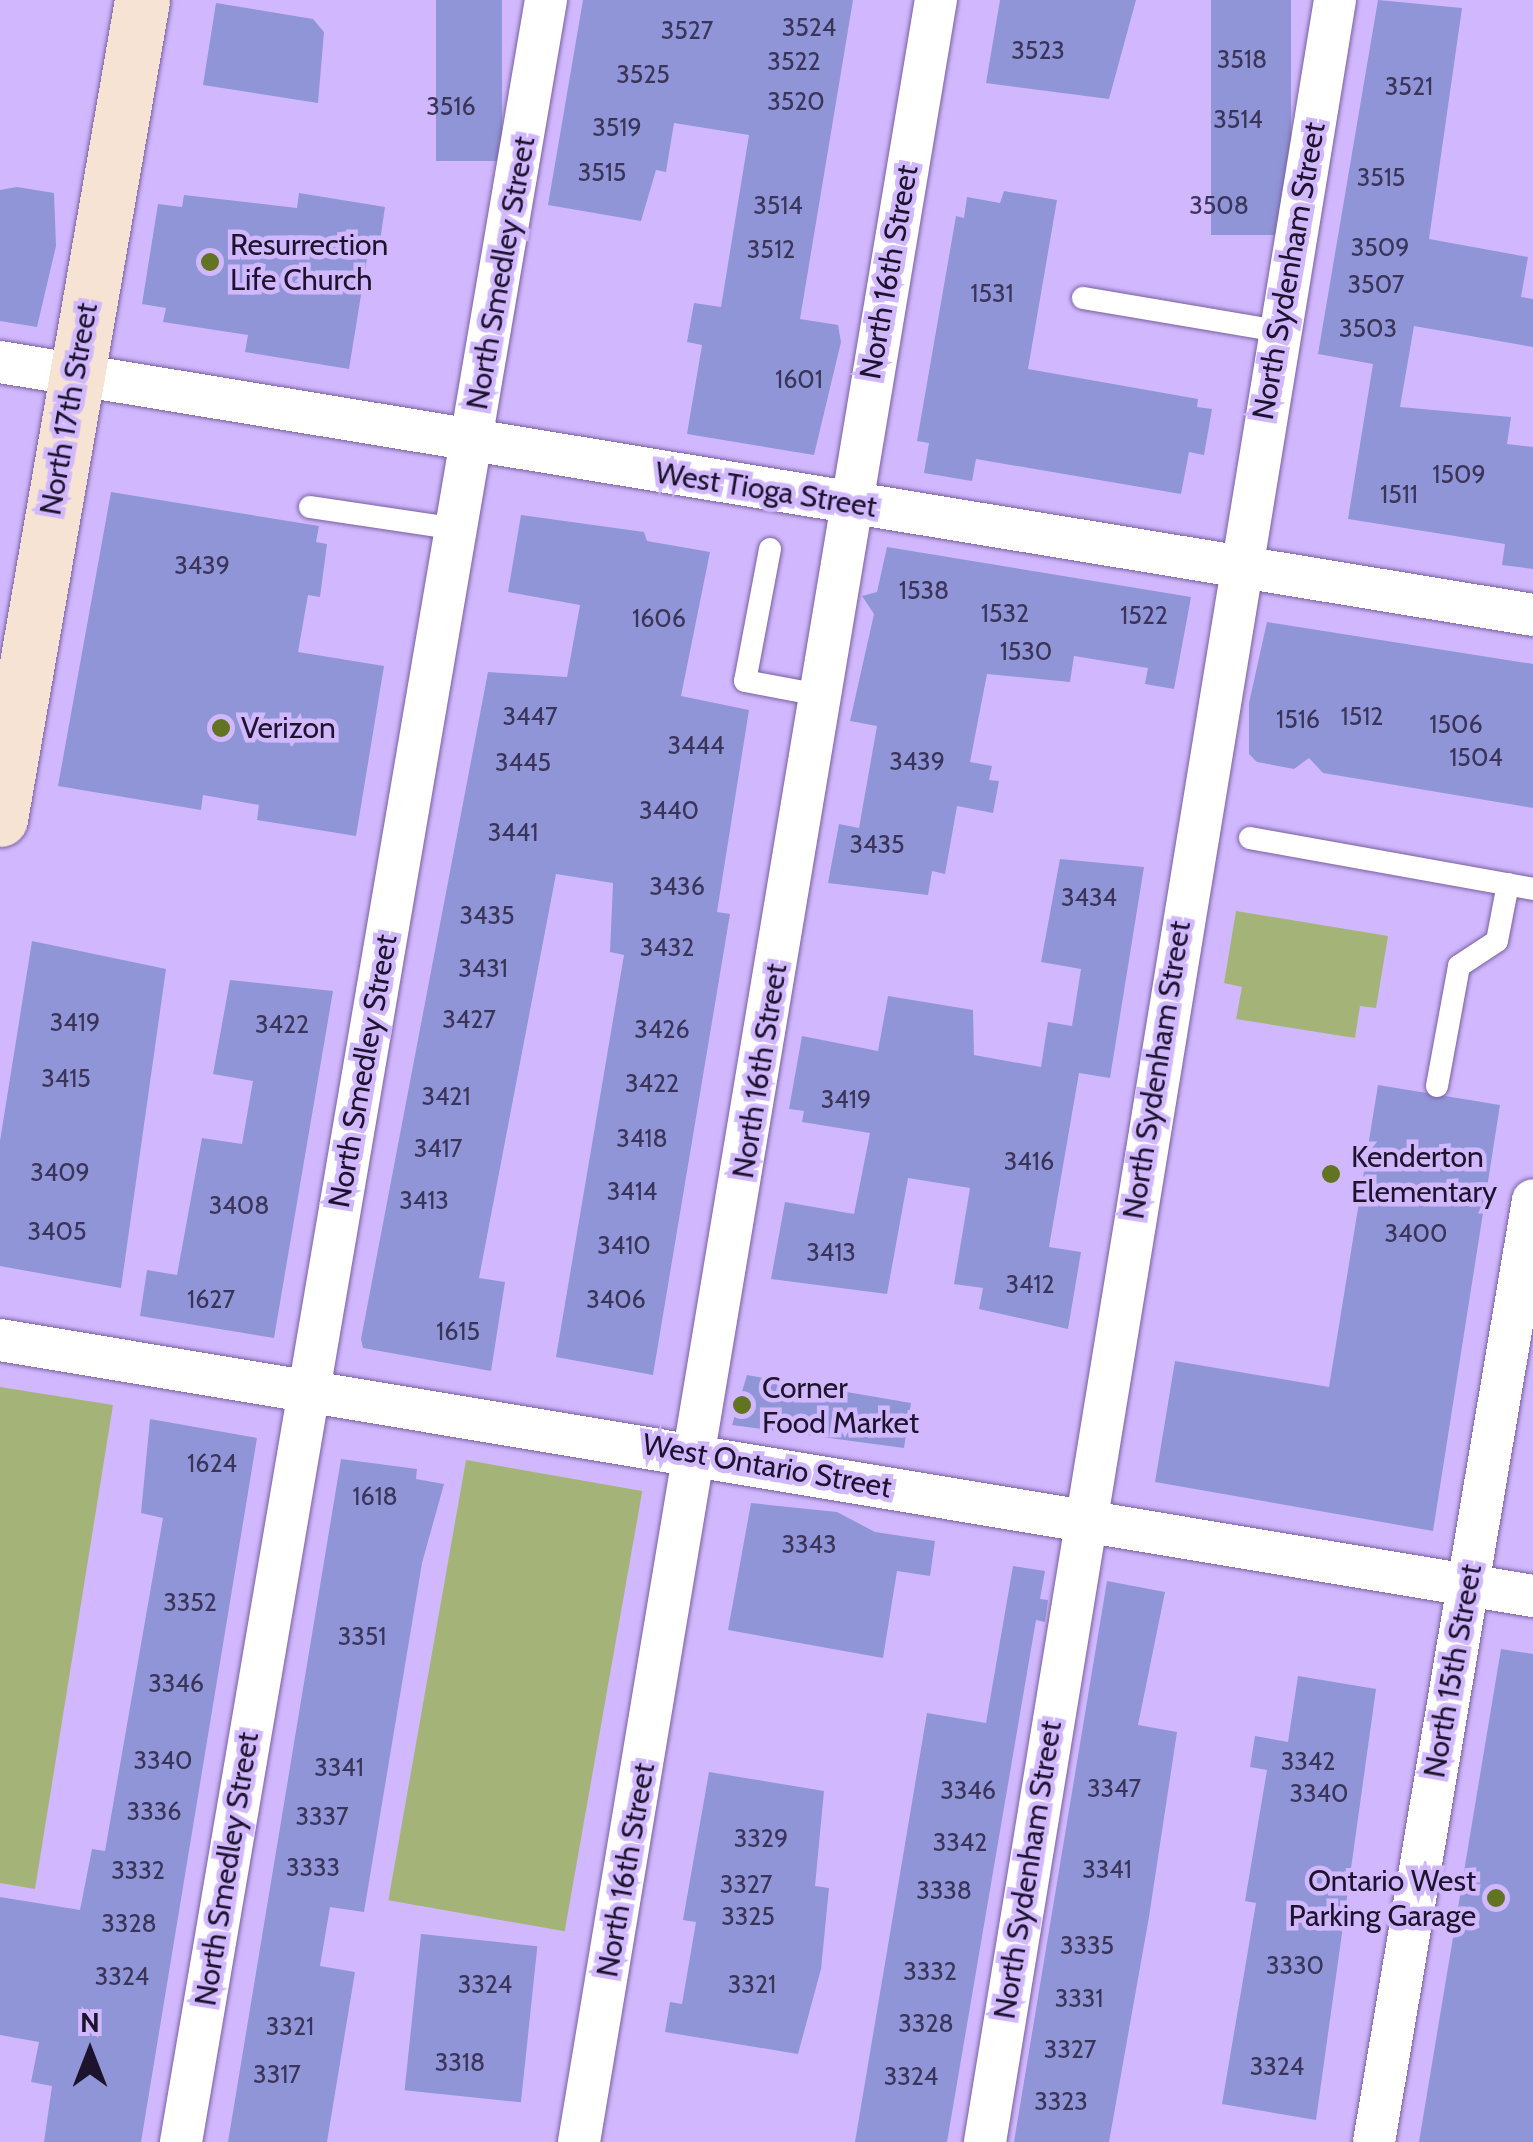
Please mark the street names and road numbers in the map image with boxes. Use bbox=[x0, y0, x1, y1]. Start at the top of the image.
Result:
street label: North Sydenham Street bbox=[1245, 120, 1333, 422]
street label: North Smedley Street bbox=[459, 134, 543, 412]
street label: North 16th Street bbox=[852, 162, 926, 382]
street label: North 17th Street bbox=[33, 300, 105, 518]
street label: West Tioga Street bbox=[653, 455, 879, 525]
street label: North Sydenham Street bbox=[1116, 918, 1198, 1222]
street label: North Smedley Street bbox=[321, 932, 405, 1210]
street label: North 16th Street bbox=[725, 961, 795, 1181]
street label: West Ontario Street bbox=[640, 1426, 894, 1506]
street label: North 15th Street bbox=[1417, 1562, 1489, 1780]
street label: North Sydenham Street bbox=[987, 1718, 1069, 2022]
street label: North Smedley Street bbox=[188, 1730, 266, 2008]
street label: North 16th Street bbox=[589, 1760, 663, 1980]

